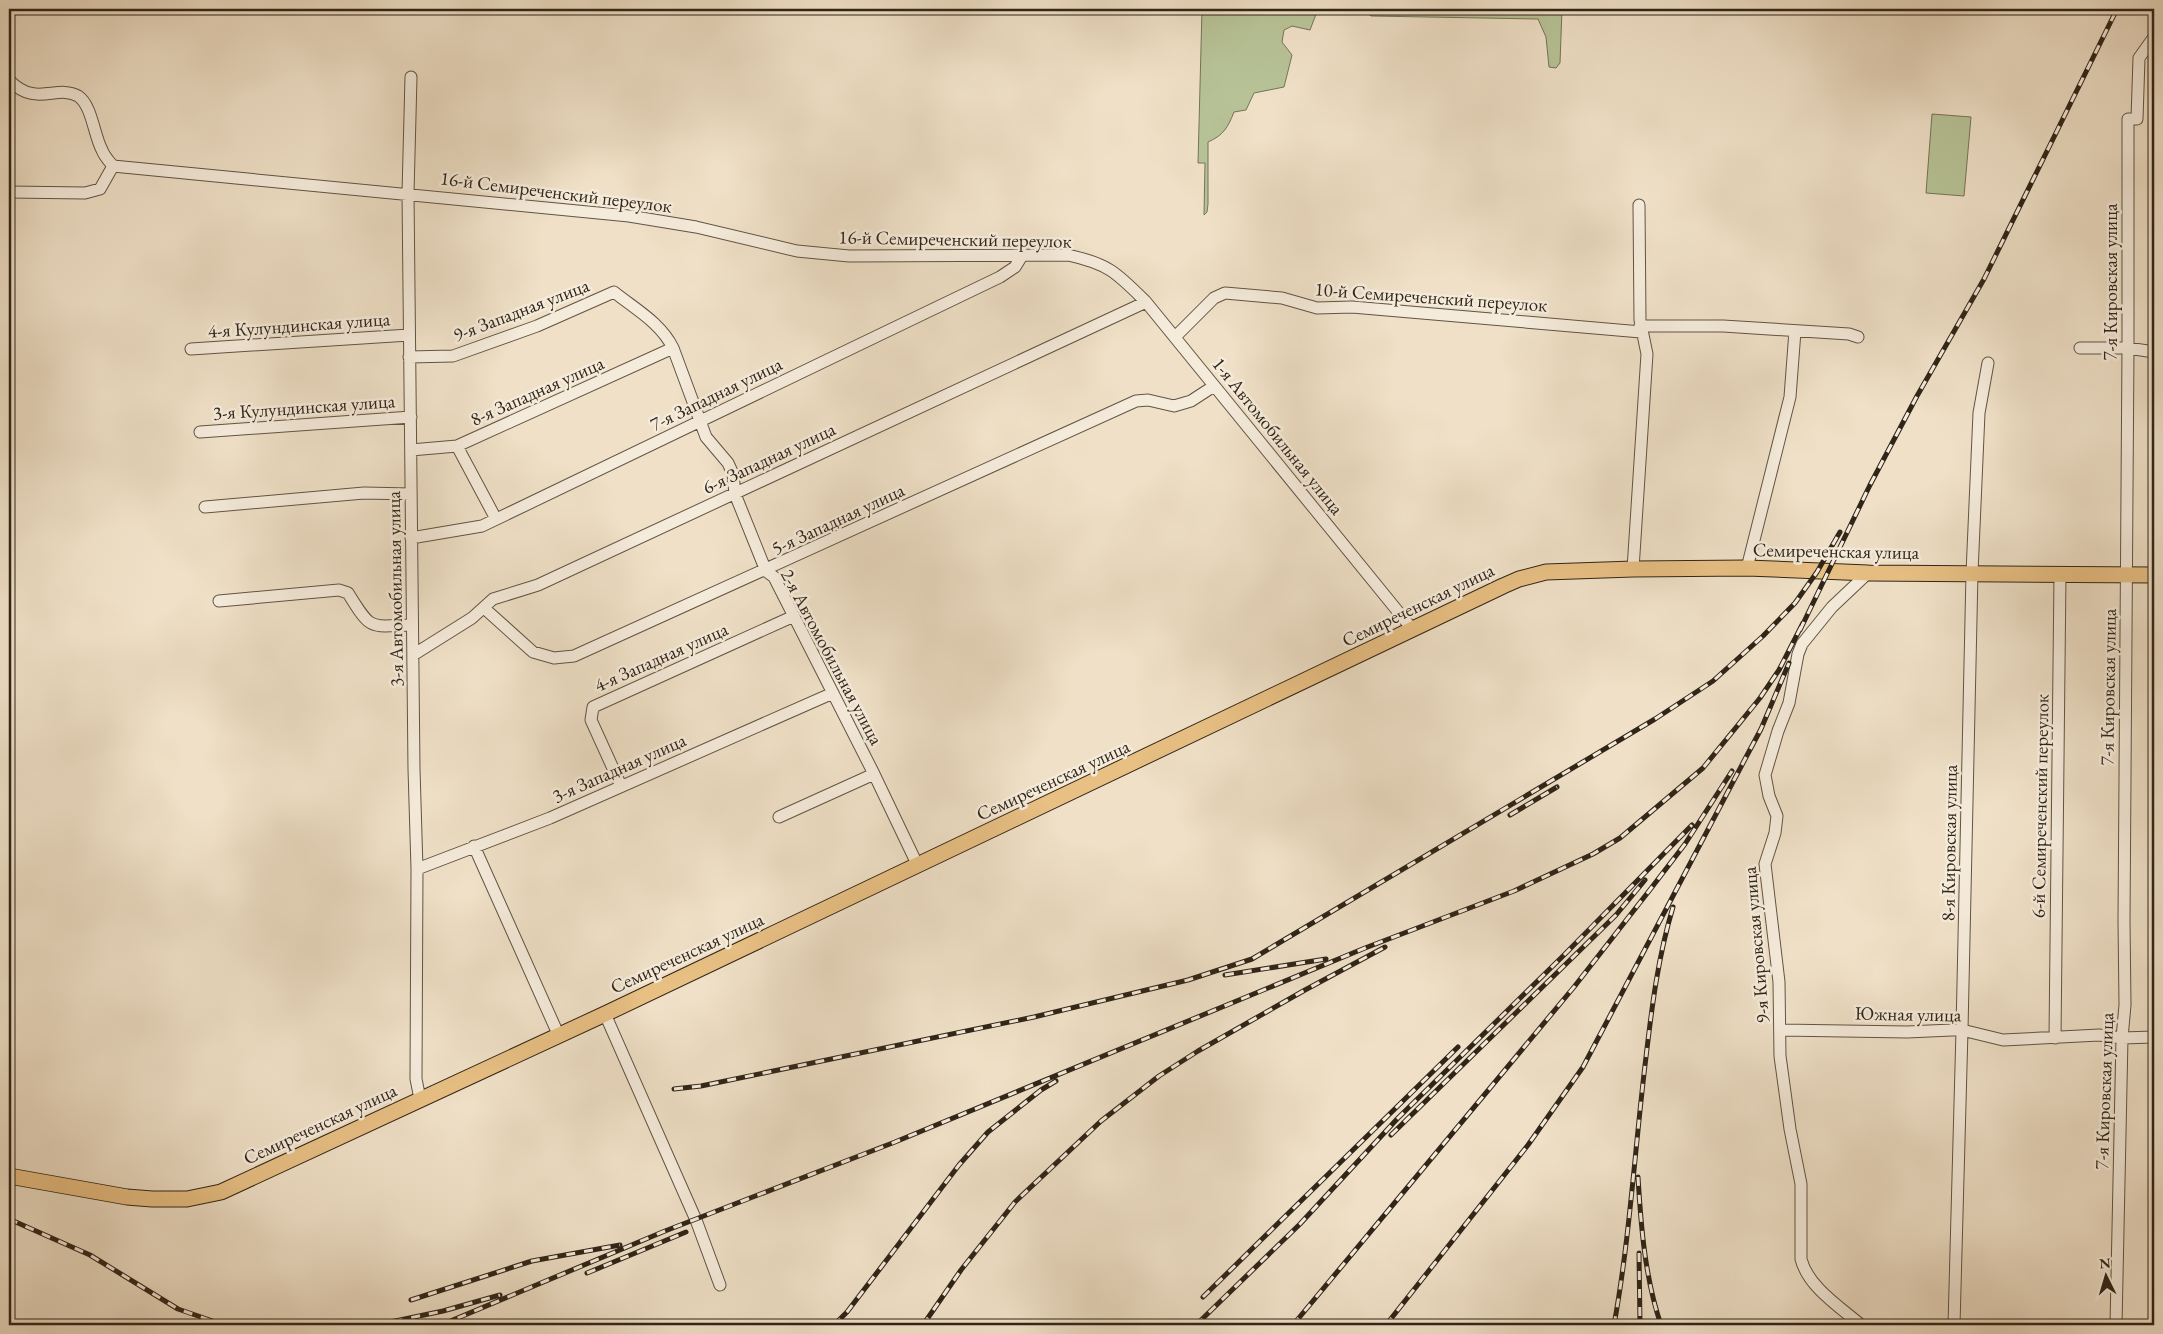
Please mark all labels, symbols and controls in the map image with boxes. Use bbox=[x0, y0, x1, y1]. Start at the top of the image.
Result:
street label: 16-й Семиреченский переулок bbox=[439, 165, 673, 219]
street label: 7-я Кировская улица bbox=[2098, 203, 2123, 361]
street label: 16-й Семиреченский переулок bbox=[838, 224, 1072, 254]
street label: 9-я Западная улица bbox=[449, 272, 593, 347]
street label: 10-й Семиреченский переулок bbox=[1314, 276, 1548, 318]
street label: 4-я Кулундинская улица bbox=[207, 306, 391, 344]
street label: 8-я Западная улица bbox=[466, 350, 608, 432]
street label: 7-я Западная улица bbox=[646, 351, 786, 437]
street label: 1-я Автомобильная улица bbox=[1207, 352, 1350, 520]
street label: 3-я Кулундинская улица bbox=[212, 388, 396, 426]
street label: 6-я Западная улица bbox=[699, 416, 840, 500]
street label: 5-я Западная улица bbox=[768, 477, 909, 561]
street label: 3-я Автомобильная улица bbox=[381, 490, 409, 687]
street label: Семиреченская улица bbox=[1753, 537, 1920, 565]
street label: Семиреченская улица bbox=[1338, 557, 1499, 653]
street label: 2-я Автомобильная улица bbox=[775, 565, 889, 750]
street label: 7-я Кировская улица bbox=[2094, 608, 2122, 766]
street label: 4-я Западная улица bbox=[590, 616, 732, 698]
street label: 6-й Семиреченский переулок bbox=[2026, 694, 2054, 918]
street label: 3-я Западная улица bbox=[548, 727, 690, 809]
street label: Семиреченская улица bbox=[972, 733, 1134, 826]
street label: 8-я Кировская улица bbox=[1935, 764, 1963, 922]
street label: 9-я Кировская улица bbox=[1737, 865, 1775, 1024]
street label: Семиреченская улица bbox=[606, 906, 768, 999]
street label: Южная улица bbox=[1854, 1001, 1962, 1027]
street label: 7-я Кировская улица bbox=[2089, 1012, 2119, 1170]
street label: Семиреченская улица bbox=[239, 1077, 401, 1170]
north arrow bbox=[2080, 1252, 2130, 1302]
text: N bbox=[2098, 1254, 2112, 1273]

